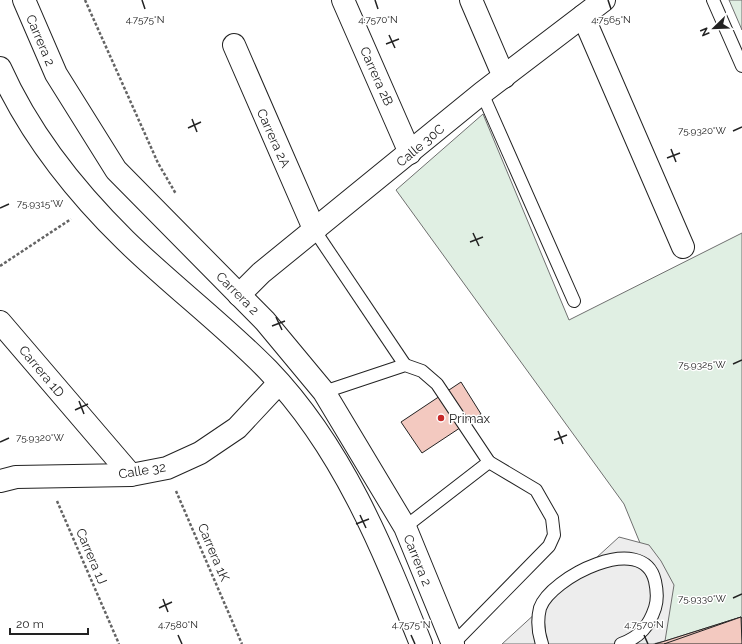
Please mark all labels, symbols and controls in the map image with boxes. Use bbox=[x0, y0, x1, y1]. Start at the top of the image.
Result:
north arrow bbox=[694, 8, 734, 48]
street label: Carrera 2 bbox=[23, 12, 58, 68]
text: 4.7575°N bbox=[126, 14, 164, 25]
text: 4.7570°N bbox=[358, 14, 398, 25]
text: 4.7565°N bbox=[591, 14, 631, 25]
text: N bbox=[698, 25, 713, 38]
street label: Carrera 2B bbox=[357, 44, 396, 108]
street label: Carrera 2A bbox=[254, 106, 293, 170]
street label: Calle 30C bbox=[393, 121, 447, 170]
text: 75.9320°W bbox=[678, 125, 727, 136]
text: 75.9315°W bbox=[17, 198, 64, 209]
street label: Carrera 2 bbox=[213, 269, 262, 318]
street label: Carrera 1D bbox=[16, 343, 67, 400]
text: 75.9325°W bbox=[678, 359, 726, 370]
place label: Primax bbox=[449, 411, 491, 426]
marker: Primax bbox=[436, 413, 446, 423]
text: 75.9320°W bbox=[16, 432, 65, 443]
street label: Calle 32 bbox=[117, 459, 167, 482]
street label: Carrera 1K bbox=[195, 521, 233, 584]
street label: Carrera 1J bbox=[73, 526, 110, 586]
street label: Carrera 2 bbox=[400, 532, 435, 588]
text: 75.9330°W bbox=[678, 593, 727, 604]
scale bar bbox=[10, 610, 88, 636]
text: 20 m bbox=[16, 617, 44, 631]
text: 4.7580°N bbox=[158, 619, 198, 630]
text: 4.7575°N bbox=[392, 619, 430, 630]
text: 4.7570°N bbox=[624, 619, 664, 630]

